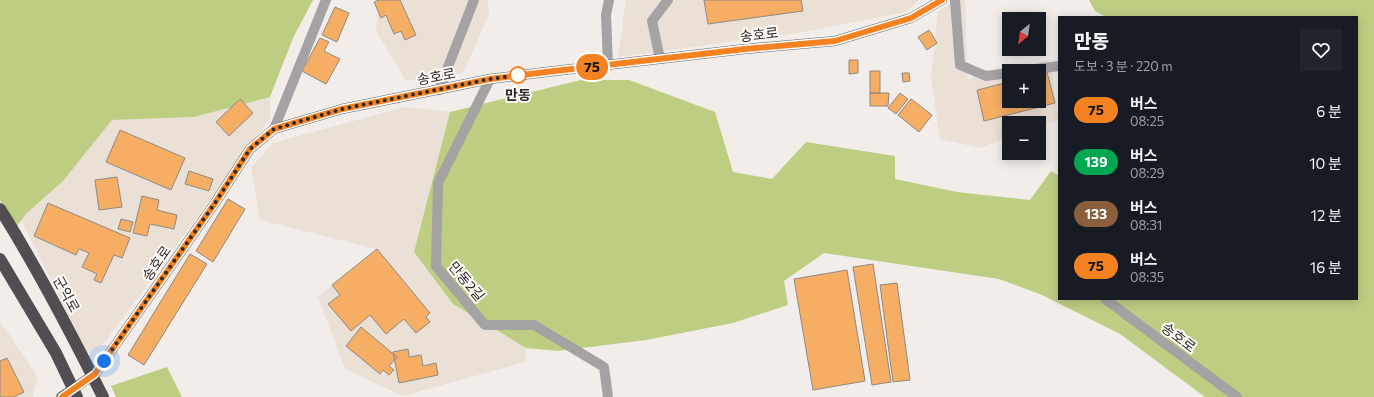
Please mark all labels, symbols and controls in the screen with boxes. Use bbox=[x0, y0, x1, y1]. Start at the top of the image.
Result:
north arrow bbox=[1002, 12, 1046, 56]
map controls bbox=[1002, 12, 1046, 160]
street label: 송호로 bbox=[739, 24, 779, 44]
text: 만동 bbox=[1074, 29, 1109, 52]
button: heart bbox=[1300, 29, 1342, 71]
line badge: 75 bbox=[574, 54, 610, 80]
text: 75 bbox=[584, 58, 600, 75]
text: 도보 · 3 분 · 220 m bbox=[1074, 58, 1173, 74]
street label: 송호로 bbox=[415, 64, 457, 88]
button: + bbox=[1002, 64, 1046, 108]
marker: 만동 bbox=[509, 66, 527, 84]
place label: 만동 bbox=[505, 86, 531, 103]
text: 버스 bbox=[1130, 94, 1158, 112]
text: 75 bbox=[1088, 101, 1104, 118]
text: 6 분 bbox=[1316, 102, 1342, 120]
text: 08:25 bbox=[1130, 113, 1164, 129]
button: − bbox=[1002, 116, 1046, 160]
text: 버스 bbox=[1130, 146, 1158, 164]
text: 139 bbox=[1084, 153, 1108, 170]
text: 10 분 bbox=[1309, 154, 1342, 172]
text: 08:29 bbox=[1130, 165, 1165, 181]
text: 버스 bbox=[1130, 198, 1158, 216]
text: 133 bbox=[1085, 205, 1107, 222]
text: 12 분 bbox=[1311, 206, 1342, 224]
text: 08:31 bbox=[1130, 217, 1162, 233]
street label: 송호로 bbox=[138, 242, 174, 284]
text: 버스 bbox=[1130, 250, 1158, 268]
text: 75 bbox=[1088, 257, 1104, 274]
street label: 만동2길 bbox=[446, 258, 488, 304]
text: 16 분 bbox=[1310, 258, 1342, 276]
text: 08:35 bbox=[1130, 269, 1164, 285]
street label: 군익로 bbox=[50, 273, 84, 315]
street label: 송호로 bbox=[1158, 319, 1200, 355]
your location bbox=[94, 351, 114, 371]

